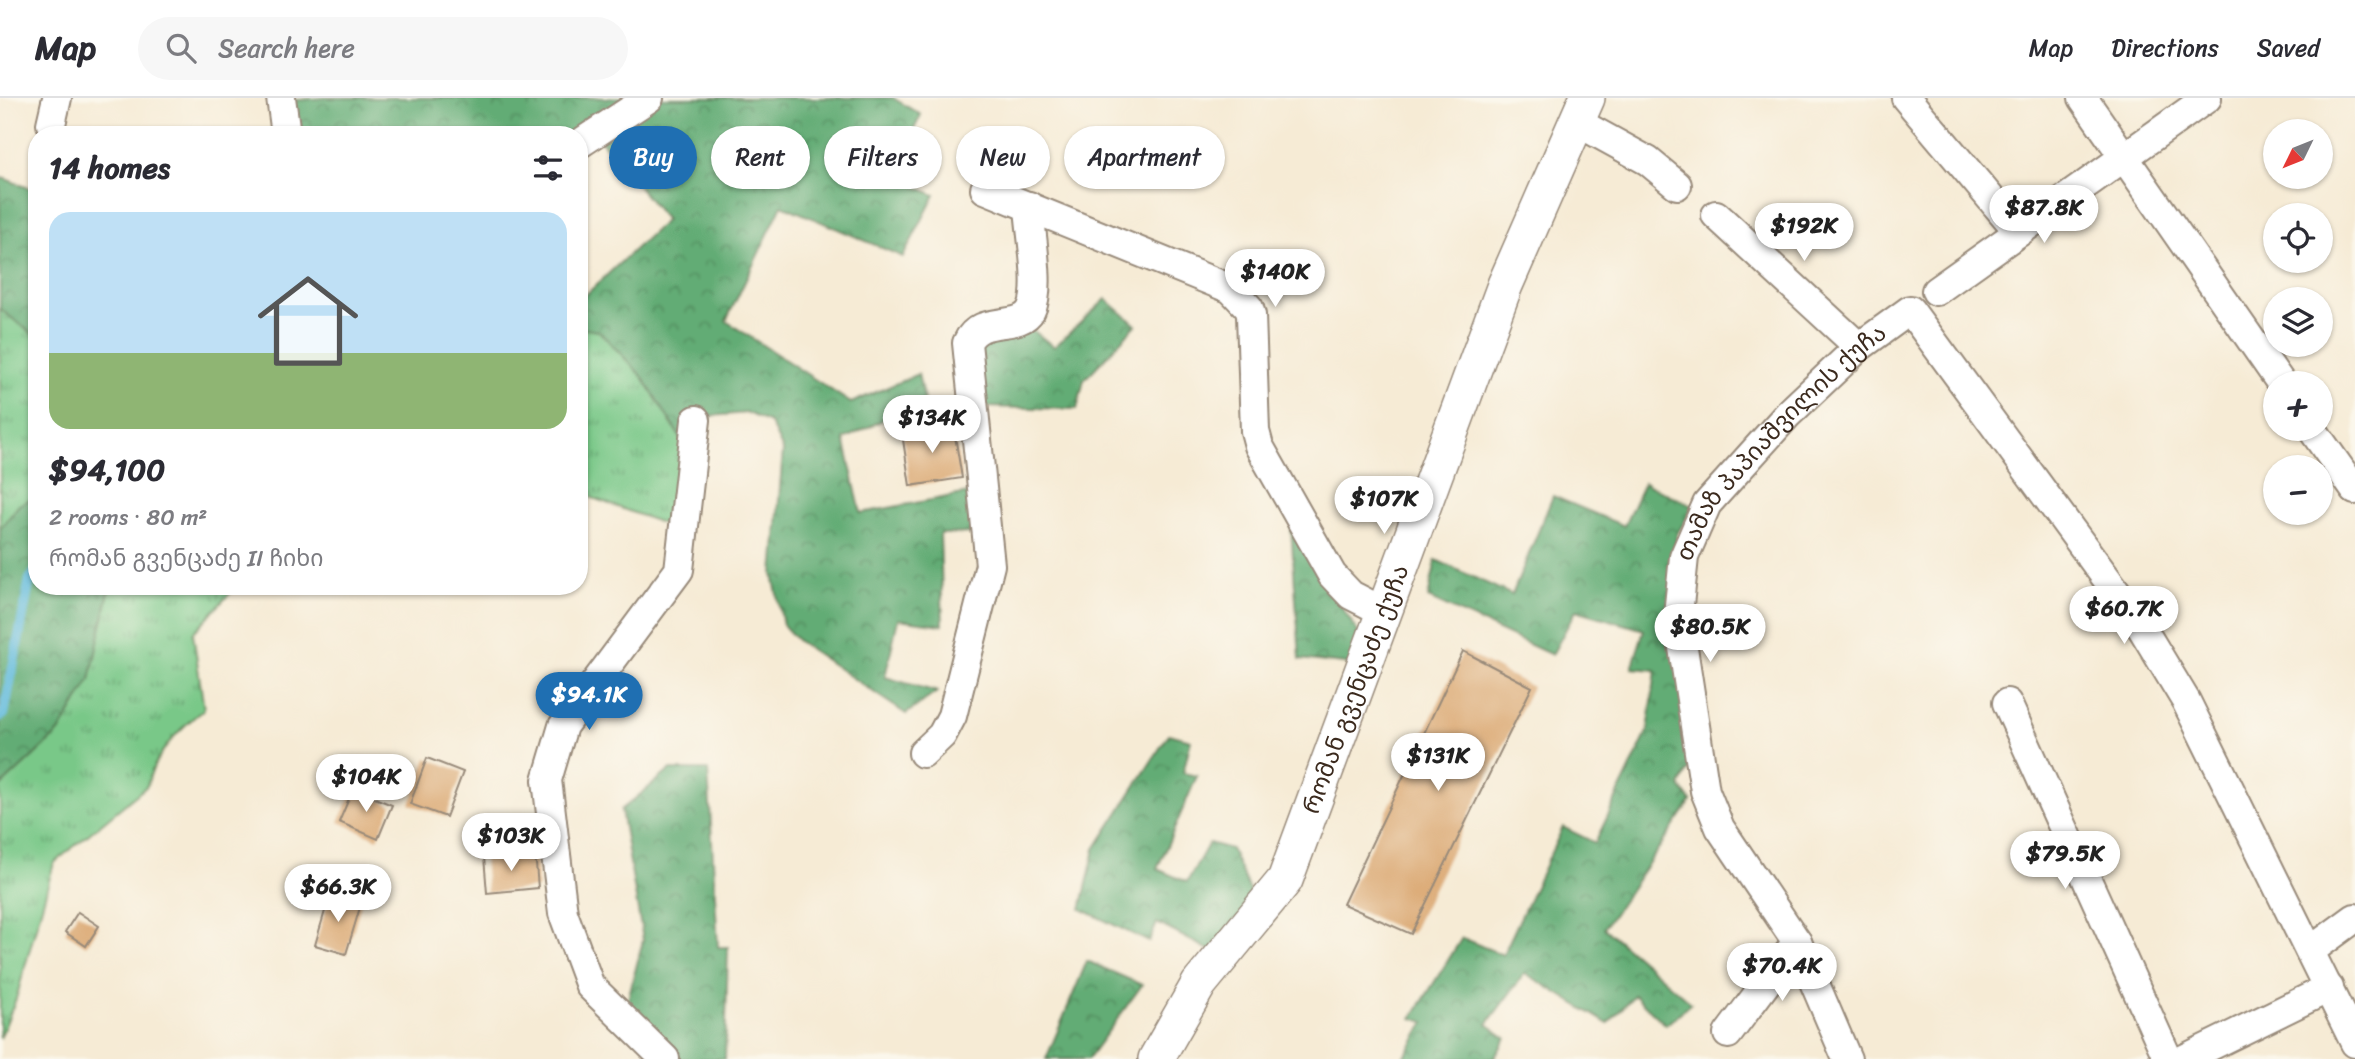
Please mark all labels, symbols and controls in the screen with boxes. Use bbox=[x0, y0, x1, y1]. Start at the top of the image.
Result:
search box bbox=[138, 17, 628, 80]
text: Map bbox=[35, 19, 96, 77]
text: Search here bbox=[218, 25, 355, 71]
text: Map bbox=[2029, 27, 2073, 69]
text: Directions bbox=[2111, 27, 2219, 69]
text: Saved bbox=[2257, 27, 2320, 69]
icon: search bbox=[162, 29, 200, 67]
north arrow bbox=[2263, 119, 2333, 189]
map controls bbox=[2263, 119, 2333, 525]
chip: Buy bbox=[609, 126, 697, 189]
chip: Rent bbox=[711, 126, 810, 189]
chip: Filters bbox=[824, 126, 942, 189]
chip: New bbox=[956, 126, 1050, 189]
chip: Apartment bbox=[1064, 126, 1225, 189]
text: 14 homes bbox=[49, 141, 170, 195]
icon: filters bbox=[529, 149, 567, 187]
pin: $87.8K bbox=[1987, 186, 2101, 245]
text: $87.8K bbox=[2005, 187, 2083, 228]
button: locate bbox=[2263, 203, 2333, 273]
pin: $192K bbox=[1755, 204, 1853, 263]
text: $192K bbox=[1771, 205, 1837, 246]
pin: $140K bbox=[1226, 250, 1324, 309]
text: $140K bbox=[1241, 251, 1309, 292]
icon: home bbox=[245, 258, 371, 384]
button: layers bbox=[2263, 287, 2333, 357]
street label: თამაზ პაპიაშვილის ქუჩა bbox=[1664, 312, 1895, 568]
button: + bbox=[2263, 371, 2333, 441]
pin: $134K bbox=[883, 396, 981, 455]
text: $134K bbox=[899, 397, 965, 438]
text: $94,100 bbox=[49, 443, 165, 497]
button: − bbox=[2263, 455, 2333, 525]
pin: $107K bbox=[1335, 476, 1433, 536]
text: $107K bbox=[1351, 478, 1418, 519]
text: 2 rooms · 80 m² bbox=[49, 497, 207, 538]
text: რომან გვენცაძე II ჩიხი bbox=[49, 538, 323, 579]
street label: რომან გვენცაძე ქუჩა bbox=[1290, 558, 1421, 820]
pin: $60.7K bbox=[2067, 587, 2181, 646]
text: $60.7K bbox=[2085, 588, 2163, 629]
pin: $80.5K bbox=[1653, 604, 1767, 664]
text: $80.5K bbox=[1671, 606, 1749, 647]
pin: $94.1K bbox=[532, 672, 646, 732]
text: $94.1K bbox=[552, 674, 626, 715]
pin: $131K bbox=[1389, 734, 1487, 793]
text: $131K bbox=[1407, 735, 1469, 776]
pin: $104K bbox=[317, 754, 415, 814]
text: $104K bbox=[332, 756, 400, 797]
pin: $103K bbox=[462, 814, 560, 873]
text: $103K bbox=[478, 815, 544, 856]
pin: $79.5K bbox=[2008, 832, 2122, 891]
text: $79.5K bbox=[2026, 833, 2104, 874]
pin: $66.3K bbox=[281, 864, 395, 924]
text: $66.3K bbox=[300, 866, 376, 907]
pin: $70.4K bbox=[1725, 944, 1839, 1003]
text: $70.4K bbox=[1743, 945, 1821, 986]

